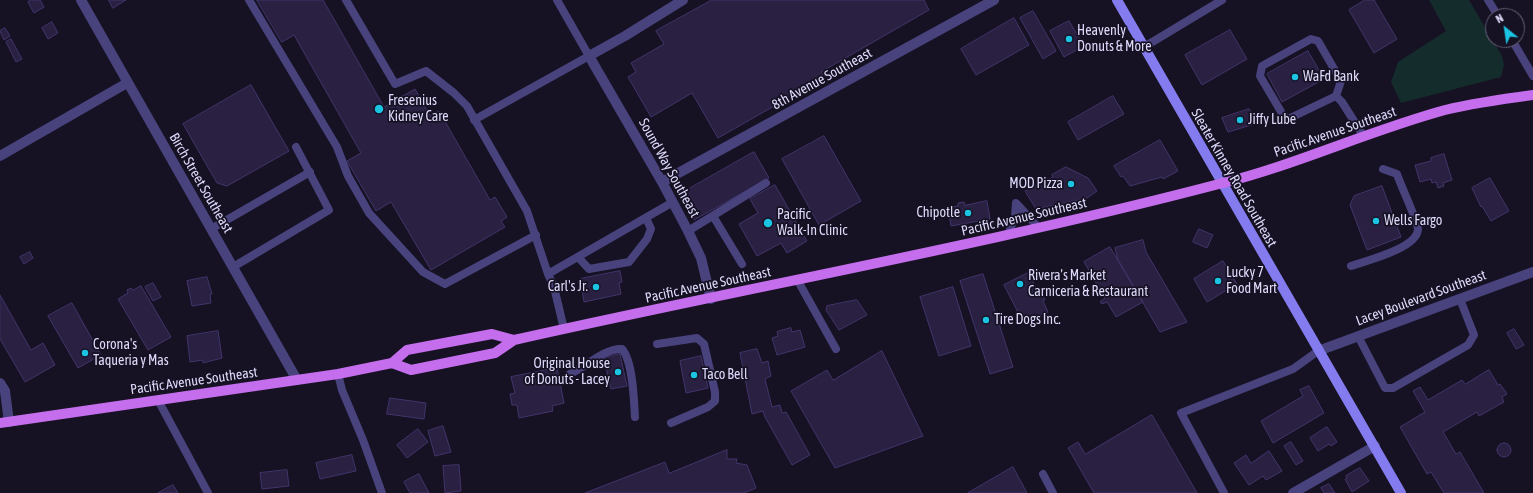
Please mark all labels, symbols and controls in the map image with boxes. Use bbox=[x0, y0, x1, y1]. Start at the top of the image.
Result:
north arrow bbox=[1485, 8, 1525, 48]
text: N bbox=[1494, 12, 1505, 25]
place label: Heavenly Donuts & More bbox=[1077, 23, 1152, 56]
marker: Heavenly Donuts & More bbox=[1064, 34, 1074, 44]
street label: 8th Avenue Southeast bbox=[769, 45, 875, 113]
place label: WaFd Bank bbox=[1303, 69, 1359, 85]
marker: WaFd Bank bbox=[1290, 72, 1300, 82]
place label: Fresenius Kidney Care bbox=[388, 93, 449, 126]
marker: Fresenius Kidney Care bbox=[373, 103, 385, 115]
street label: Pacific Avenue Southeast bbox=[1272, 103, 1398, 161]
street label: Sleater Kinney Road Southeast bbox=[1188, 106, 1280, 250]
place label: Jiffy Lube bbox=[1248, 112, 1296, 128]
marker: Jiffy Lube bbox=[1235, 115, 1245, 125]
street label: Sound Way Southeast bbox=[635, 116, 703, 220]
street label: Birch Street Southeast bbox=[166, 130, 236, 236]
place label: MOD Pizza bbox=[1009, 176, 1063, 192]
marker: MOD Pizza bbox=[1066, 179, 1076, 189]
street label: Pacific Avenue Southeast bbox=[960, 194, 1088, 240]
place label: Chipotle bbox=[917, 205, 960, 221]
place label: Pacific Walk-In Clinic bbox=[777, 207, 847, 240]
marker: Chipotle bbox=[963, 208, 973, 218]
place label: Wells Fargo bbox=[1384, 213, 1442, 229]
marker: Wells Fargo bbox=[1371, 216, 1381, 226]
marker: Pacific Walk-In Clinic bbox=[762, 217, 774, 229]
street label: Pacific Avenue Southeast bbox=[644, 263, 772, 307]
place label: Lucky 7 Food Mart bbox=[1226, 265, 1277, 298]
street label: Lacey Boulevard Southeast bbox=[1354, 267, 1488, 329]
place label: Rivera’s Market Carniceria & Restaurant bbox=[1028, 268, 1148, 300]
marker: Lucky 7 Food Mart bbox=[1213, 276, 1223, 286]
place label: Carl's Jr. bbox=[548, 279, 588, 295]
marker: Rivera’s Market Carniceria & Restaurant bbox=[1015, 279, 1025, 289]
marker: Carl's Jr. bbox=[591, 282, 601, 292]
place label: Tire Dogs Inc. bbox=[994, 312, 1061, 328]
marker: Tire Dogs Inc. bbox=[981, 315, 991, 325]
place label: Corona's Taqueria y Mas bbox=[93, 337, 169, 370]
marker: Corona's Taqueria y Mas bbox=[80, 348, 90, 358]
place label: Original House of Donuts - Lacey bbox=[524, 356, 610, 388]
street label: Pacific Avenue Southeast bbox=[129, 364, 259, 398]
marker: Original House of Donuts - Lacey bbox=[613, 367, 623, 377]
place label: Taco Bell bbox=[702, 367, 748, 383]
marker: Taco Bell bbox=[689, 370, 699, 380]

